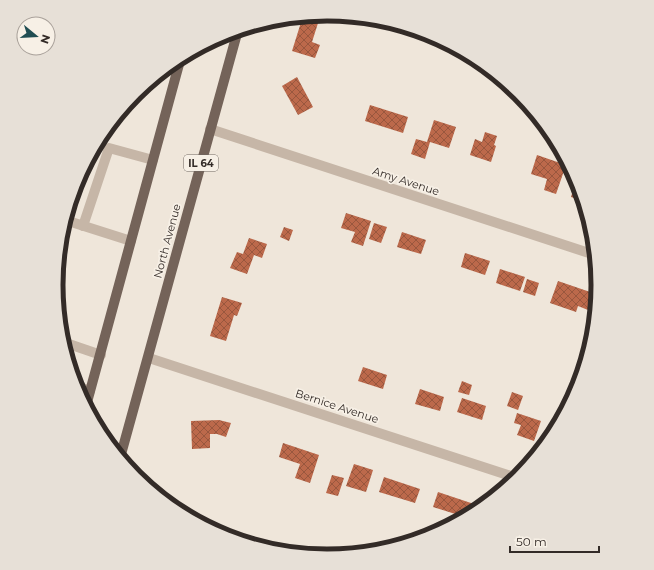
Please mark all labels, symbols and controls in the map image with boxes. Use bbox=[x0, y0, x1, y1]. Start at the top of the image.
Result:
north arrow bbox=[16, 16, 56, 56]
text: N bbox=[37, 33, 54, 45]
road number: IL 64 bbox=[184, 155, 218, 171]
street label: Amy Avenue bbox=[371, 164, 442, 199]
street label: North Avenue bbox=[150, 202, 184, 280]
street label: Bernice Avenue bbox=[294, 386, 381, 426]
scale bar bbox=[510, 528, 599, 554]
text: 50 m bbox=[516, 534, 547, 549]

